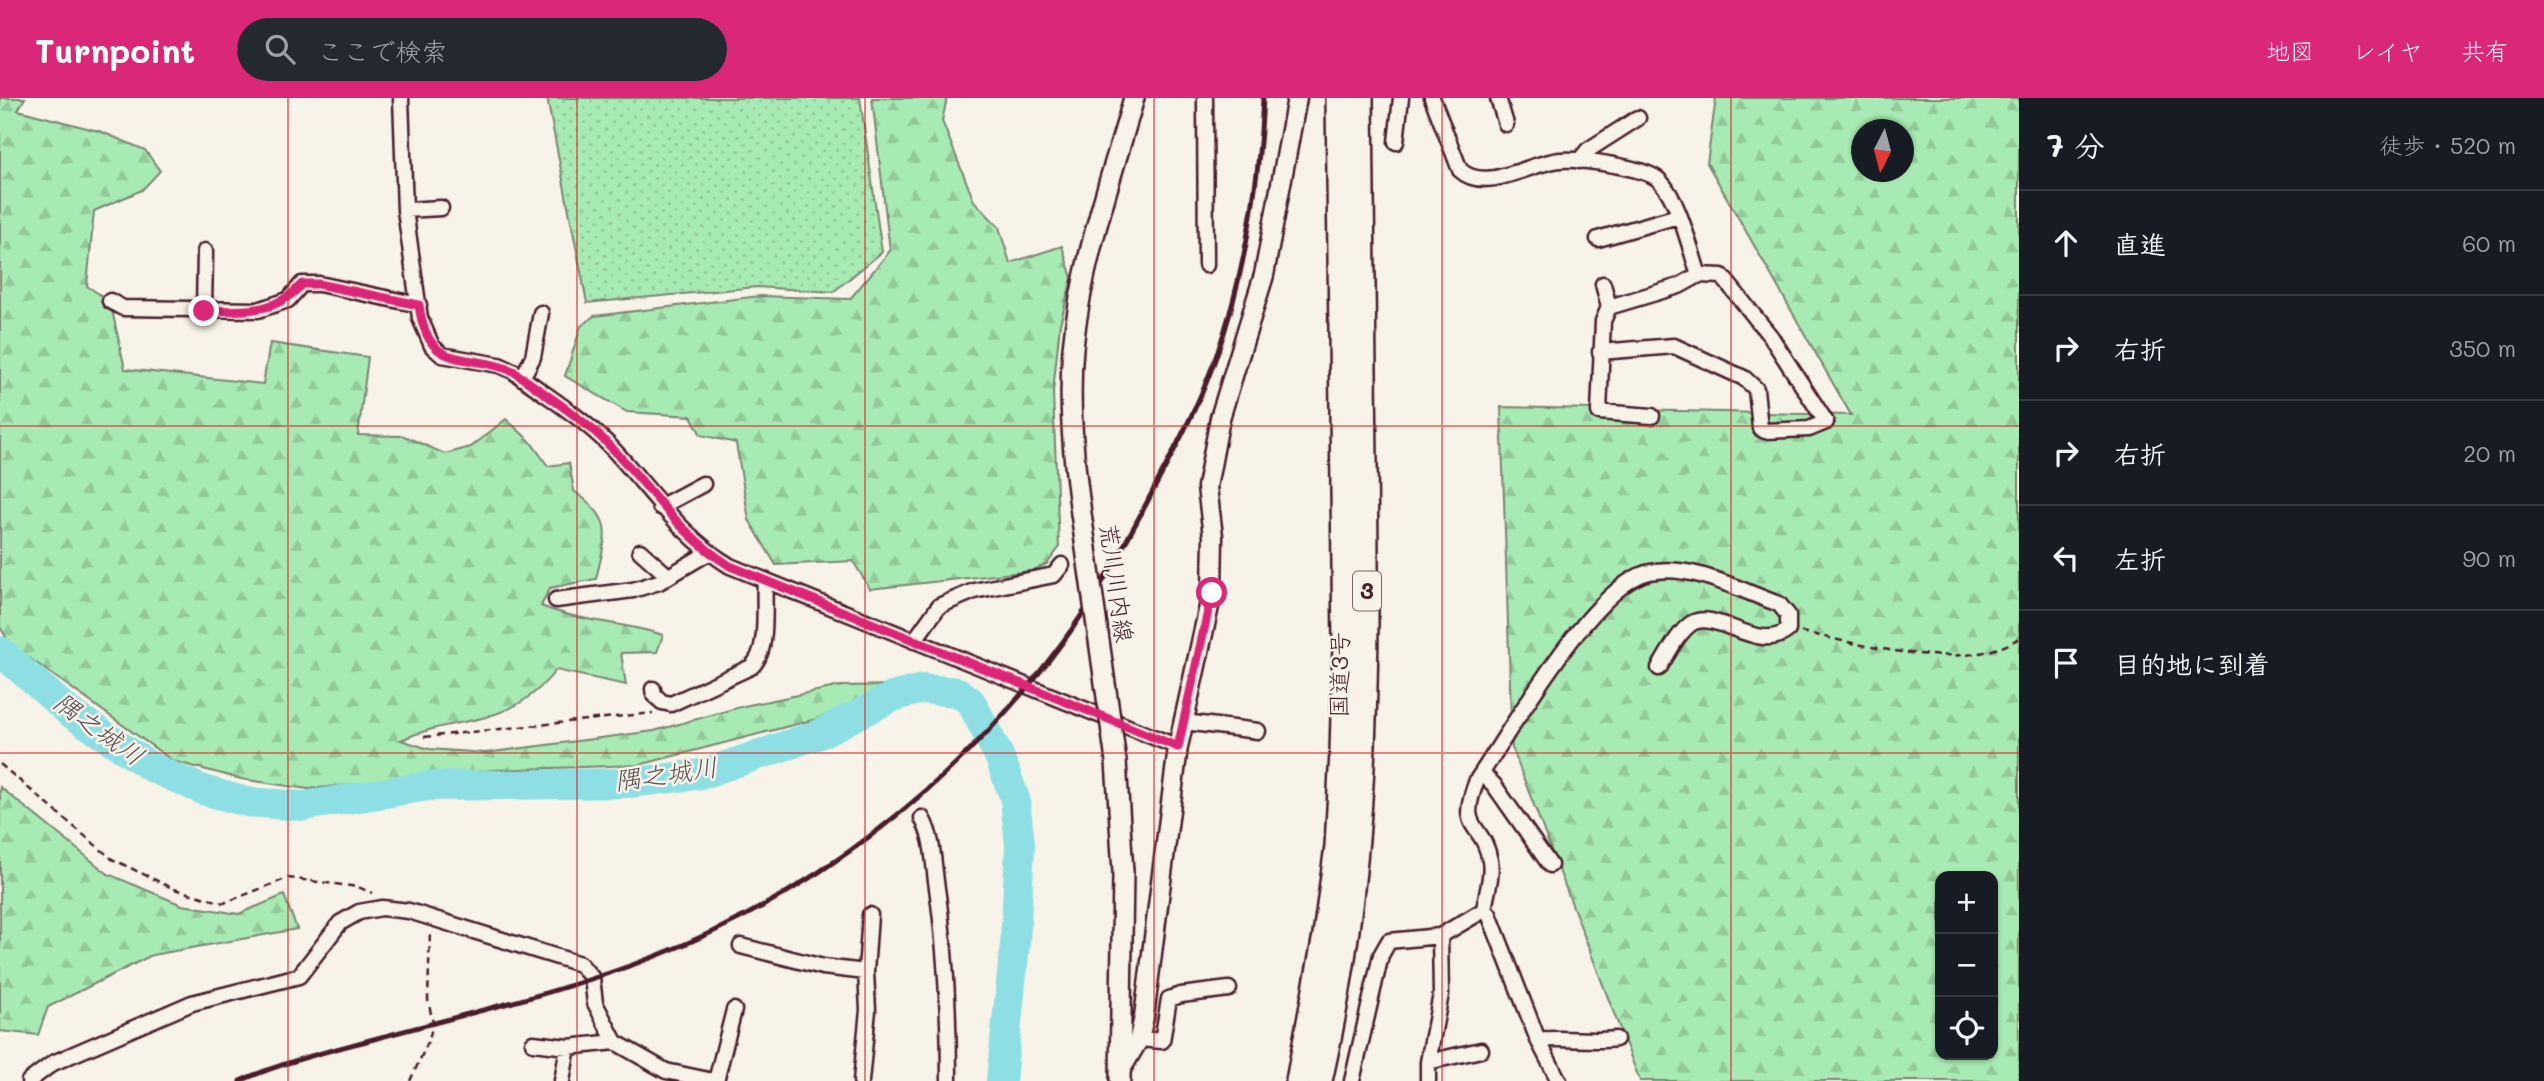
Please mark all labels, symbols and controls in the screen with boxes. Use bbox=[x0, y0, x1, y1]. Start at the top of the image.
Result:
search box bbox=[237, 18, 727, 81]
text: Turnpoint bbox=[35, 28, 195, 71]
icon: search bbox=[261, 30, 299, 68]
text: ここで検索 bbox=[317, 34, 447, 68]
text: 地図 bbox=[2266, 35, 2314, 66]
text: レイヤ bbox=[2352, 35, 2423, 66]
text: 共有 bbox=[2461, 35, 2509, 66]
north arrow bbox=[1851, 119, 1914, 182]
text: 7 分 bbox=[2047, 125, 2105, 165]
text: 徒歩 · 520 m bbox=[2379, 130, 2516, 160]
icon: ahead bbox=[2047, 224, 2085, 262]
text: 直進 bbox=[2114, 227, 2166, 261]
text: 60 m bbox=[2462, 228, 2516, 258]
route end bbox=[188, 295, 219, 326]
icon: right bbox=[2047, 329, 2085, 367]
text: 右折 bbox=[2114, 332, 2166, 366]
text: 350 m bbox=[2449, 333, 2516, 363]
icon: right bbox=[2047, 434, 2085, 472]
text: 右折 bbox=[2114, 437, 2166, 471]
text: 20 m bbox=[2463, 438, 2516, 468]
street label: 荒川川内線 bbox=[1094, 521, 1141, 644]
icon: left bbox=[2047, 539, 2085, 577]
text: 左折 bbox=[2114, 542, 2166, 576]
text: 90 m bbox=[2463, 543, 2516, 573]
road number: 3 bbox=[1353, 572, 1381, 610]
route start bbox=[1196, 577, 1227, 608]
street label: 国道3号 bbox=[1322, 632, 1355, 718]
icon: arrive bbox=[2047, 644, 2085, 682]
text: 目的地に到着 bbox=[2114, 647, 2270, 681]
water label: 隅之城川 bbox=[48, 684, 152, 773]
water label: 隅之城川 bbox=[612, 749, 720, 797]
map controls bbox=[1935, 871, 1998, 1060]
button: + bbox=[1935, 871, 1998, 934]
button: − bbox=[1935, 934, 1998, 997]
button: locate bbox=[1935, 997, 1998, 1060]

